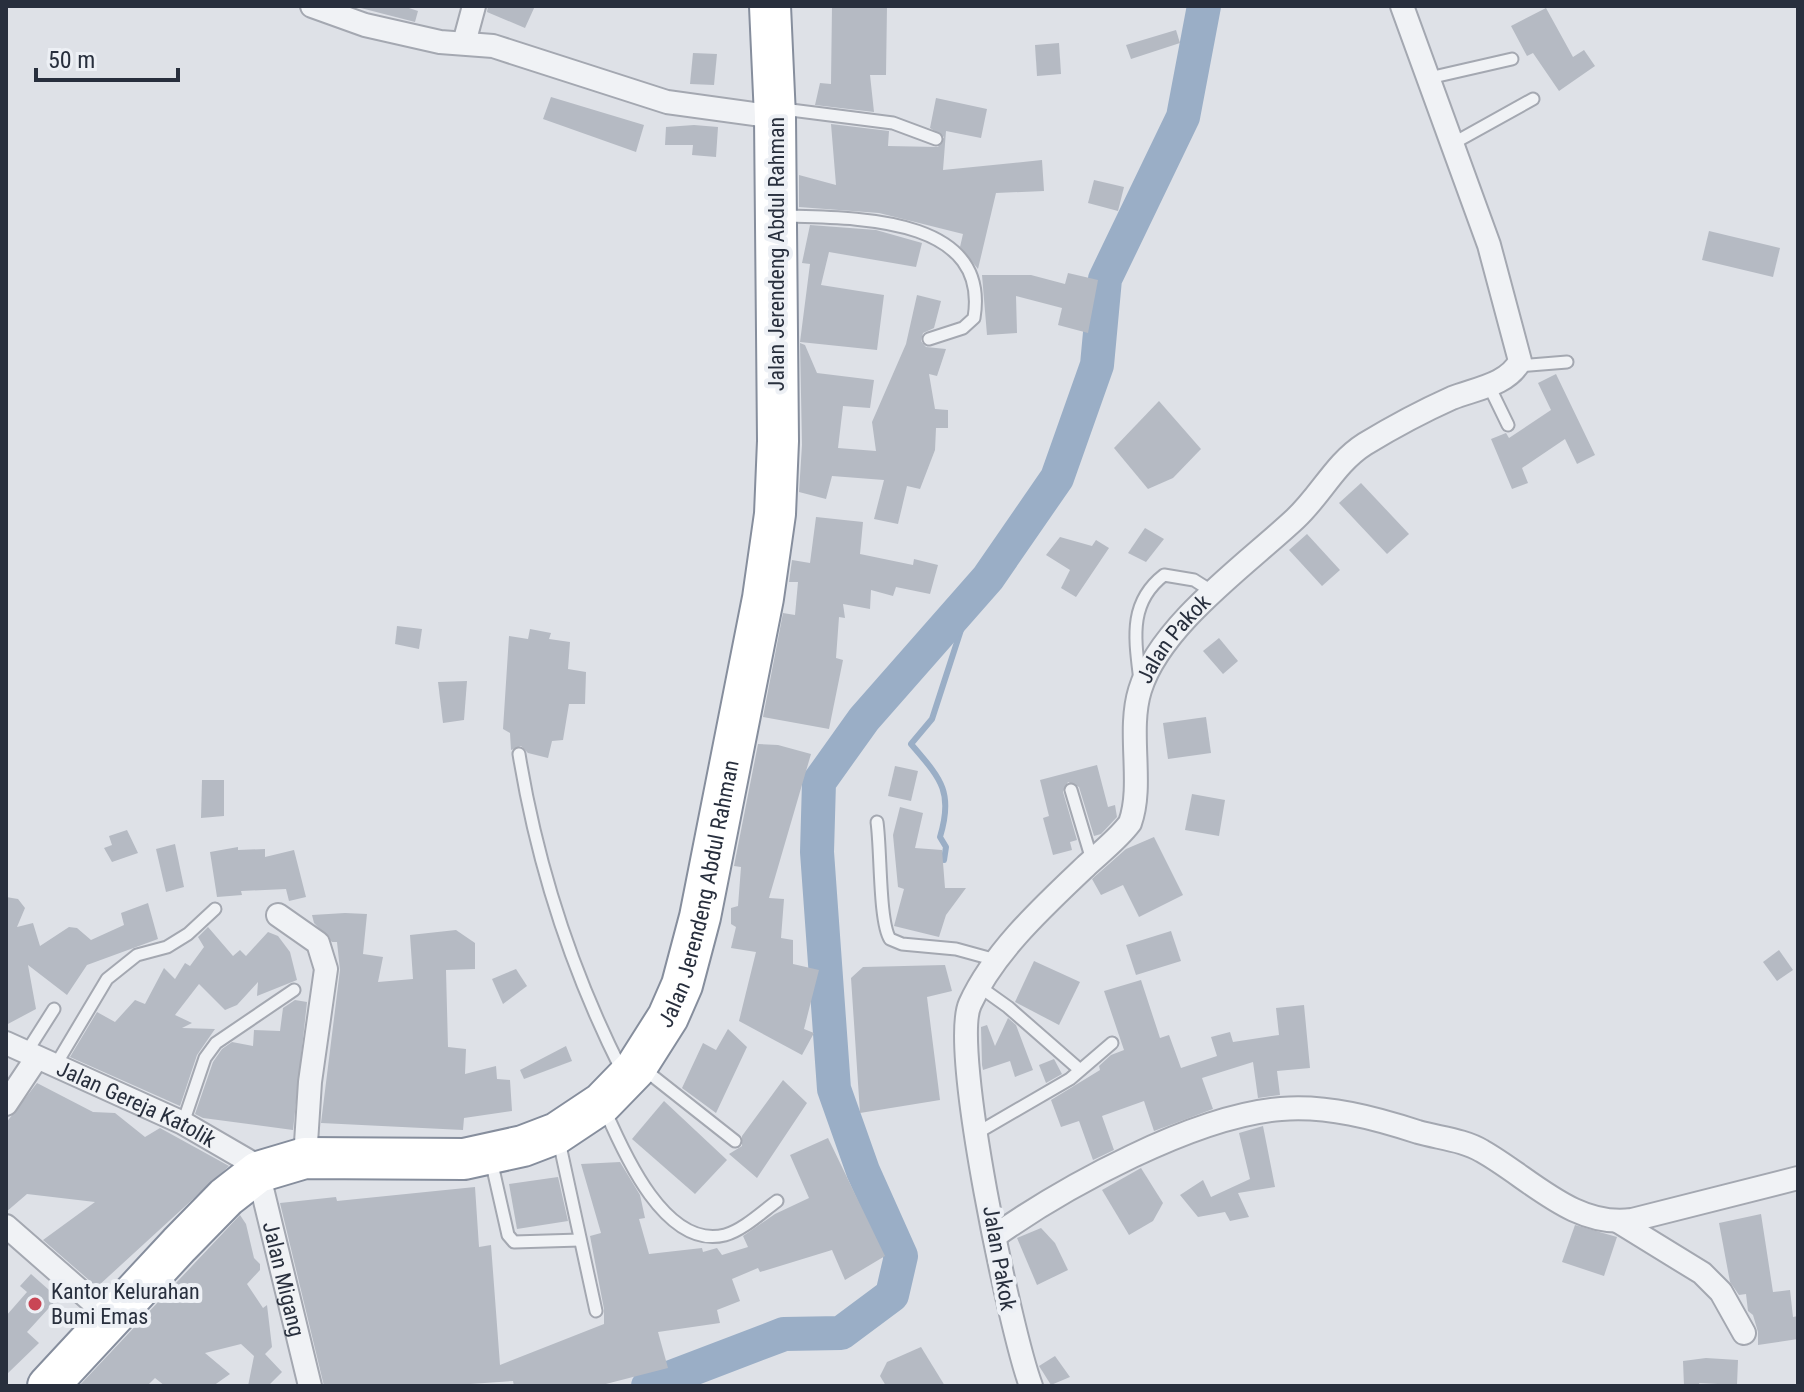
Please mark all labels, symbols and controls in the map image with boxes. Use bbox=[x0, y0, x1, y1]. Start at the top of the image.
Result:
scale bar bbox=[36, 32, 178, 82]
text: 50 m bbox=[48, 46, 95, 74]
street label: Jalan Jerendeng Abdul Rahman bbox=[764, 117, 789, 391]
street label: Jalan Pakok bbox=[1132, 589, 1215, 687]
street label: Jalan Jerendeng Abdul Rahman bbox=[653, 758, 744, 1032]
street label: Jalan Gereja Katolik bbox=[53, 1056, 221, 1153]
street label: Jalan Pakok bbox=[978, 1204, 1021, 1313]
street label: Jalan Migang bbox=[258, 1219, 309, 1339]
place label: Kantor Kelurahan Bumi Emas bbox=[51, 1279, 200, 1329]
marker: Kantor Kelurahan Bumi Emas bbox=[26, 1295, 44, 1313]

